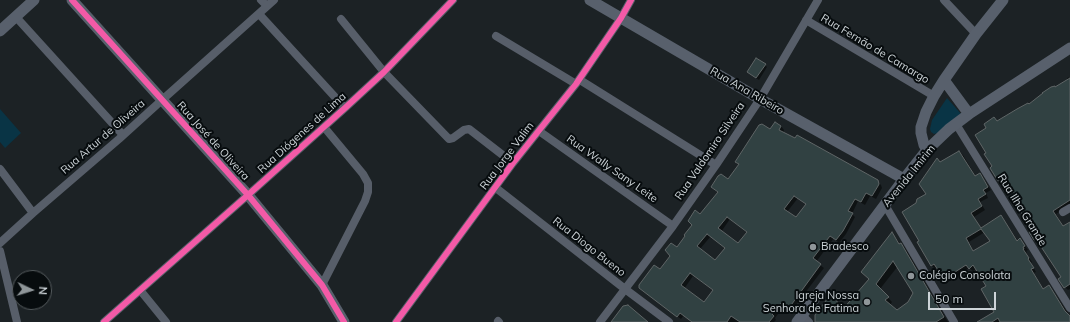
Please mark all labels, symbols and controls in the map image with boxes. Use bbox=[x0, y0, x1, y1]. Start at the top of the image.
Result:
street label: Rua Fernão de Camargo bbox=[818, 11, 932, 87]
street label: Rua Ana Ribeiro bbox=[708, 65, 786, 117]
street label: Rua Diógenes de Lima bbox=[255, 90, 349, 176]
street label: Rua Artur de Oliveira bbox=[58, 97, 148, 177]
street label: Rua José de Oliveira bbox=[174, 99, 252, 183]
street label: Rua Valdomiro Silveira bbox=[672, 100, 748, 202]
street label: Rua Jorge Valim bbox=[477, 120, 537, 192]
street label: Rua Wally Sany Leite bbox=[564, 132, 660, 206]
street label: Avenida Imirim bbox=[880, 142, 938, 210]
street label: Rua Ilha Grande bbox=[995, 172, 1049, 248]
street label: Rua Diogo Bueno bbox=[550, 214, 628, 280]
place label: Bradesco bbox=[821, 240, 869, 254]
marker: Bradesco bbox=[808, 242, 818, 252]
place label: Colégio Consolata bbox=[919, 269, 1011, 283]
north arrow bbox=[12, 270, 52, 310]
marker: Colégio Consolata bbox=[906, 271, 916, 281]
scale bar bbox=[930, 284, 998, 310]
text: N bbox=[36, 286, 50, 295]
place label: Igreja Nossa Senhora de Fatima bbox=[763, 289, 859, 315]
text: 50 m bbox=[935, 291, 963, 306]
marker: Igreja Nossa Senhora de Fatima bbox=[862, 297, 872, 307]

